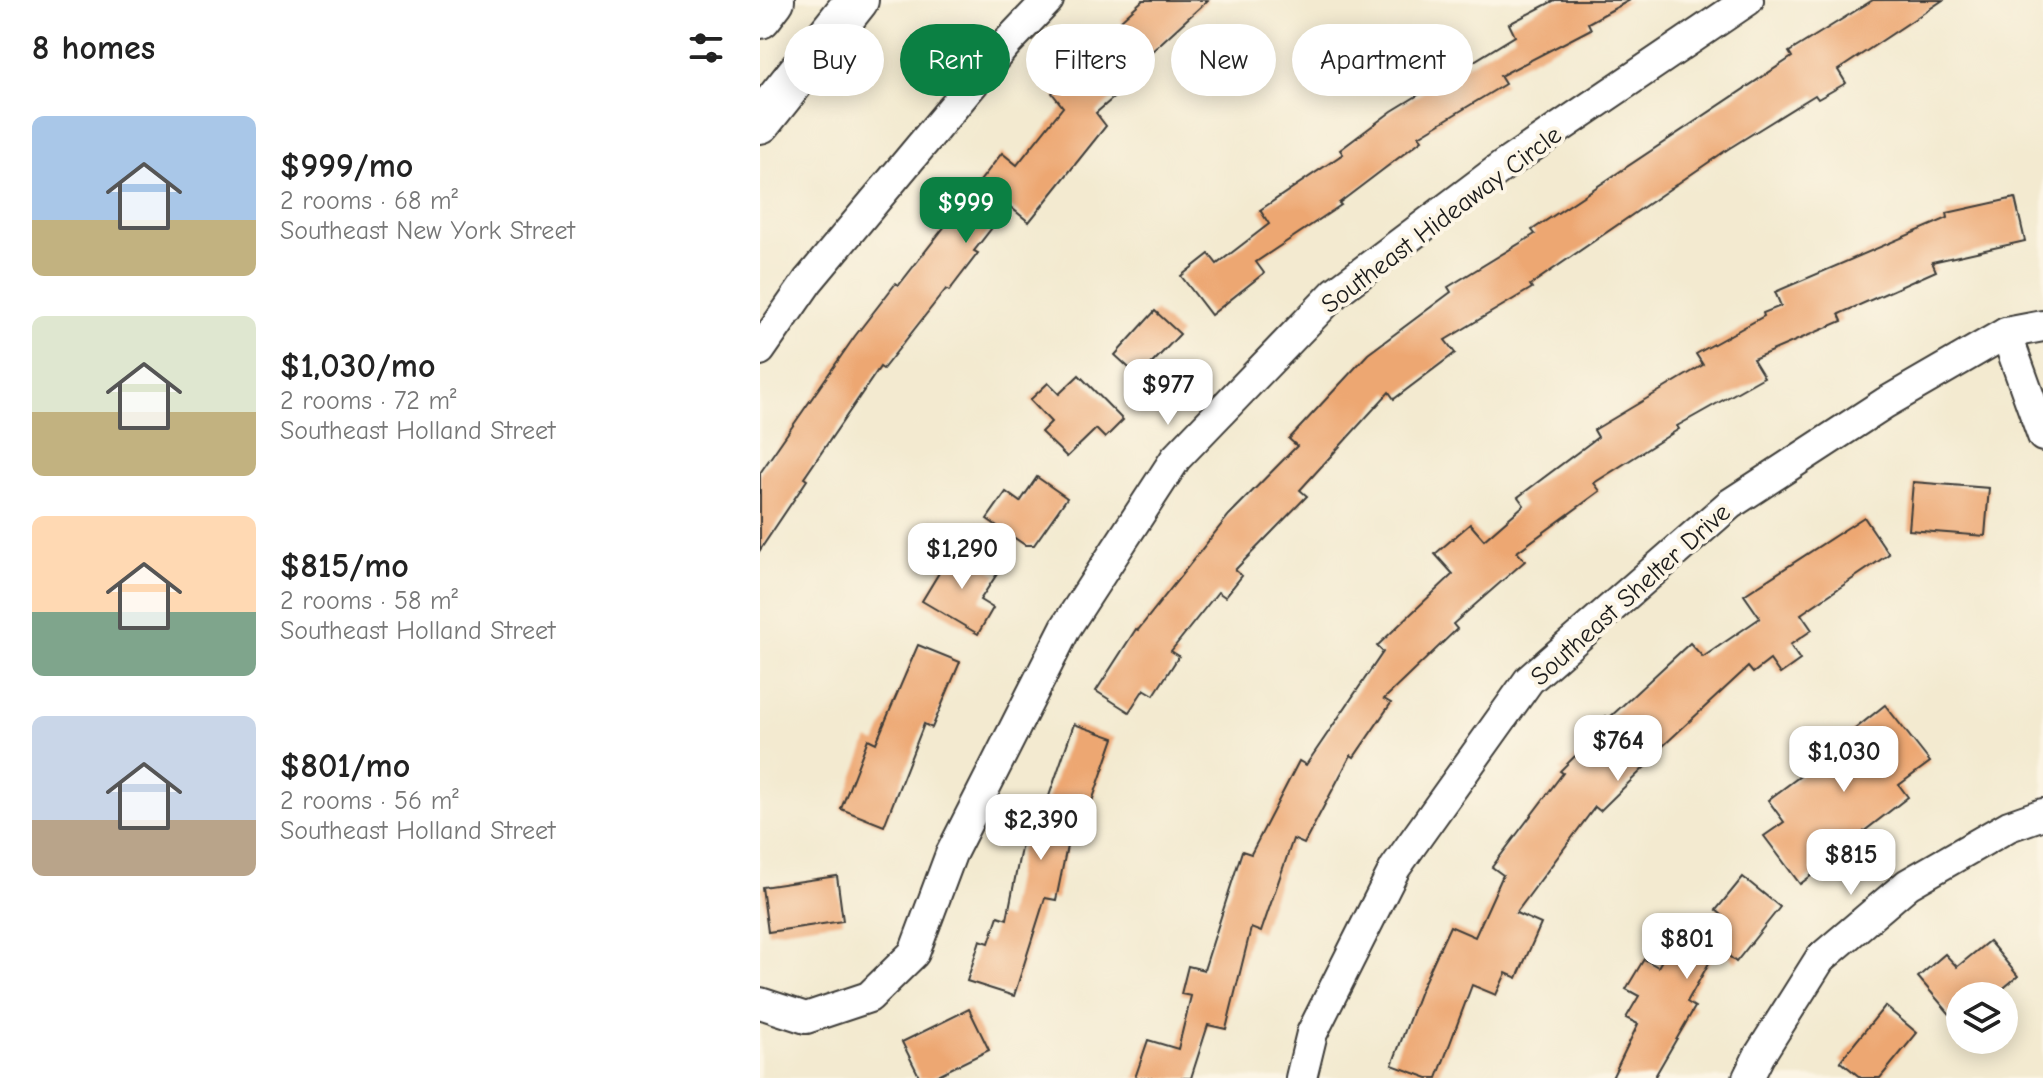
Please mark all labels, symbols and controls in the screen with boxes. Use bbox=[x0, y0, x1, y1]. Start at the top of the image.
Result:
chip: Buy bbox=[784, 24, 884, 96]
chip: Rent bbox=[900, 24, 1010, 96]
chip: Filters bbox=[1026, 24, 1155, 96]
chip: New bbox=[1171, 24, 1276, 96]
chip: Apartment bbox=[1292, 24, 1473, 96]
icon: filters bbox=[684, 26, 728, 70]
text: 8 homes bbox=[32, 28, 155, 68]
street label: Southeast Hideaway Circle bbox=[1316, 120, 1567, 320]
text: $999/mo bbox=[280, 146, 413, 186]
icon: home bbox=[96, 148, 192, 244]
pin: $999 bbox=[919, 177, 1013, 245]
text: 2 rooms · 68 m² bbox=[280, 186, 458, 216]
text: $999 bbox=[938, 188, 994, 218]
text: Southeast New York Street bbox=[280, 216, 575, 246]
text: $1,030/mo bbox=[280, 346, 436, 386]
icon: home bbox=[96, 348, 192, 444]
pin: $977 bbox=[1121, 359, 1215, 427]
text: $977 bbox=[1142, 370, 1194, 400]
text: 2 rooms · 72 m² bbox=[280, 386, 457, 416]
text: Southeast Holland Street bbox=[280, 416, 555, 446]
street label: Southeast Shelter Drive bbox=[1525, 497, 1737, 692]
pin: $1,290 bbox=[897, 523, 1027, 591]
text: $1,290 bbox=[926, 534, 998, 564]
text: $815/mo bbox=[280, 546, 409, 586]
icon: home bbox=[96, 548, 192, 644]
text: 2 rooms · 58 m² bbox=[280, 586, 458, 616]
text: Southeast Holland Street bbox=[280, 616, 555, 646]
pin: $764 bbox=[1571, 715, 1665, 783]
text: $764 bbox=[1592, 726, 1644, 756]
pin: $1,030 bbox=[1779, 726, 1909, 794]
text: $1,030 bbox=[1807, 737, 1881, 767]
text: $801/mo bbox=[280, 746, 410, 786]
icon: home bbox=[96, 748, 192, 844]
text: 2 rooms · 56 m² bbox=[280, 786, 459, 816]
pin: $2,390 bbox=[976, 794, 1106, 862]
text: $2,390 bbox=[1004, 805, 1078, 835]
text: Southeast Holland Street bbox=[280, 816, 555, 846]
pin: $815 bbox=[1804, 829, 1898, 897]
text: $815 bbox=[1825, 840, 1878, 870]
pin: $801 bbox=[1640, 913, 1734, 981]
text: $801 bbox=[1660, 924, 1714, 954]
map controls bbox=[1946, 982, 2018, 1054]
button: layers bbox=[1946, 982, 2018, 1054]

